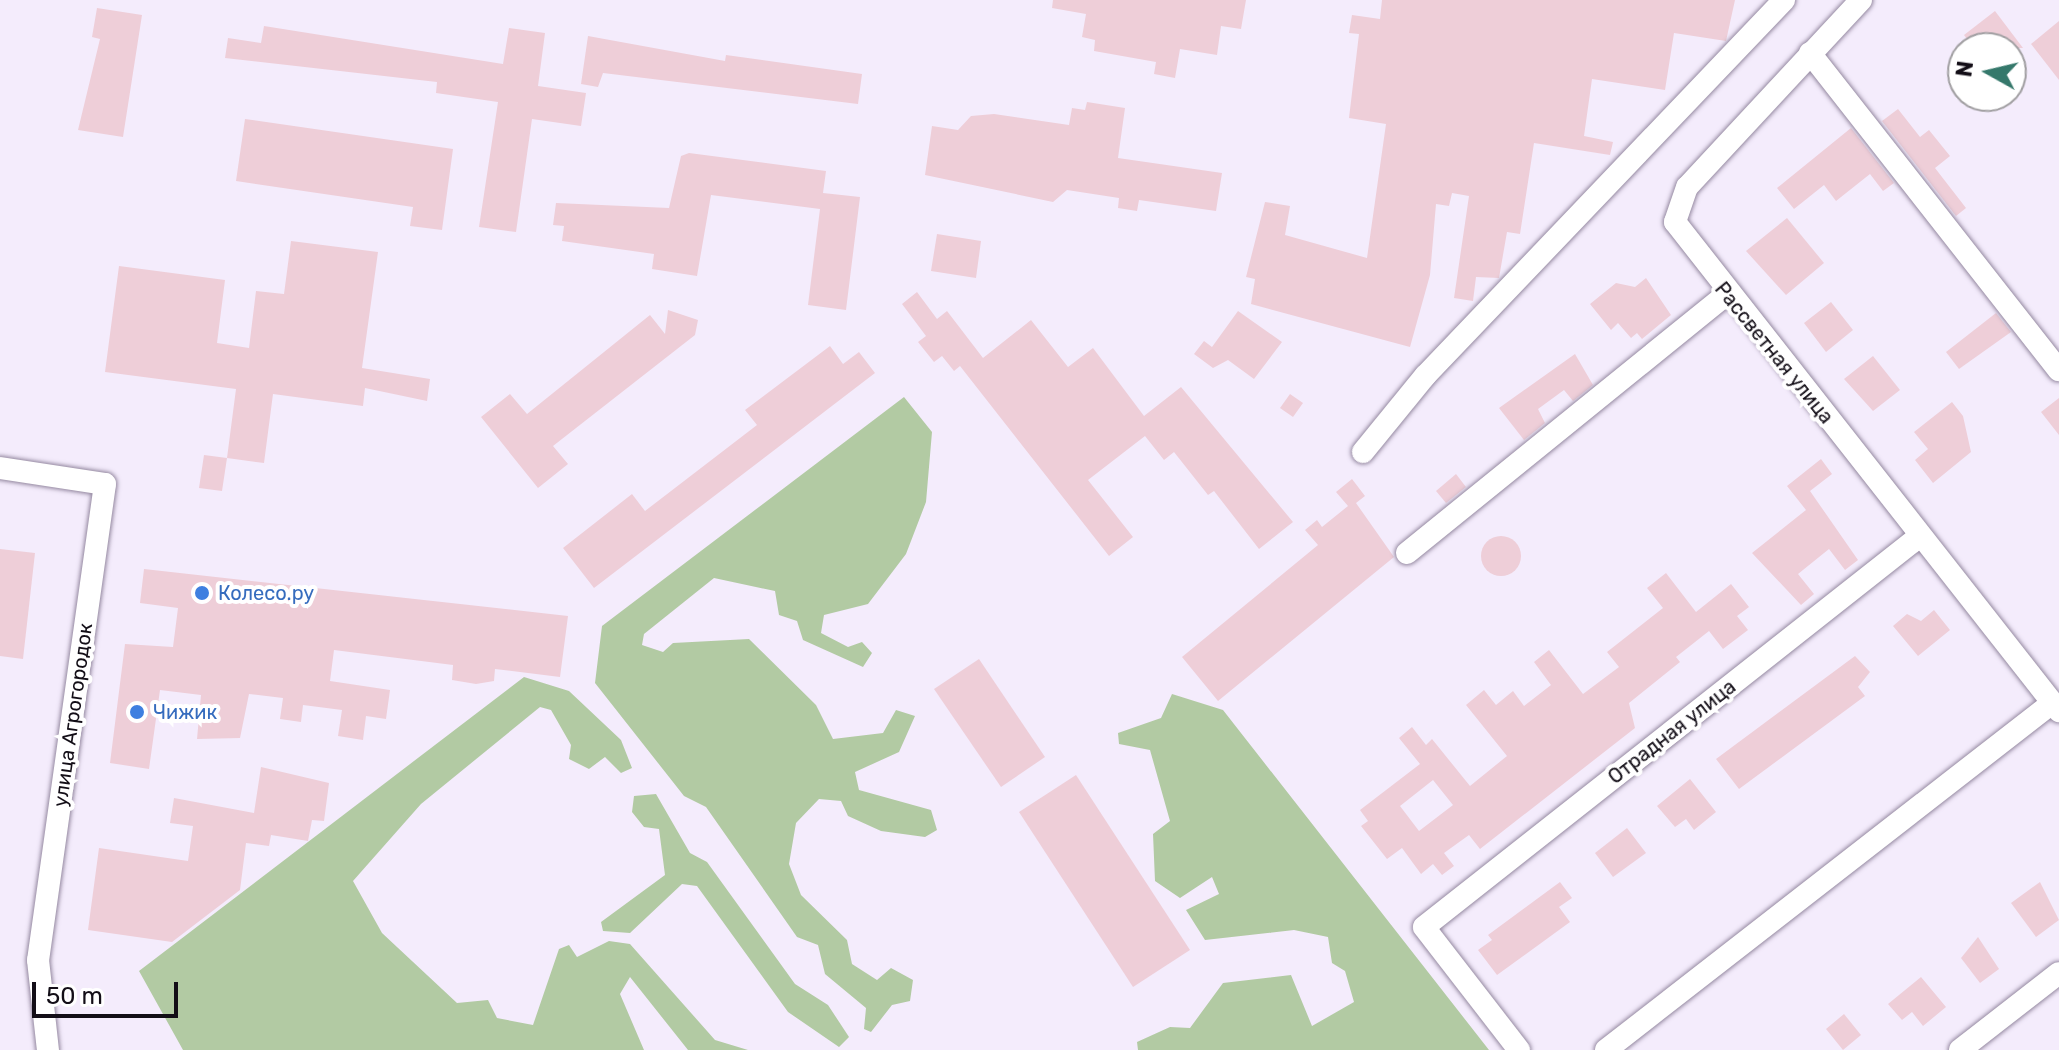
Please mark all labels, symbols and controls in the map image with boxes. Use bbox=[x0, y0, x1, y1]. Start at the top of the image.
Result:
north arrow bbox=[1947, 32, 2027, 112]
text: N bbox=[1950, 59, 1979, 79]
street label: Рассветная улица bbox=[1710, 277, 1838, 429]
place label: Колесо.ру bbox=[218, 581, 314, 605]
marker: Колесо.ру bbox=[193, 584, 211, 602]
street label: улица Агрогородок bbox=[48, 622, 98, 808]
street label: Отрадная улица bbox=[1603, 675, 1741, 789]
place label: Чижик bbox=[153, 700, 217, 724]
marker: Чижик bbox=[128, 703, 146, 721]
scale bar bbox=[36, 966, 182, 1016]
text: 50 m bbox=[46, 982, 103, 1010]

